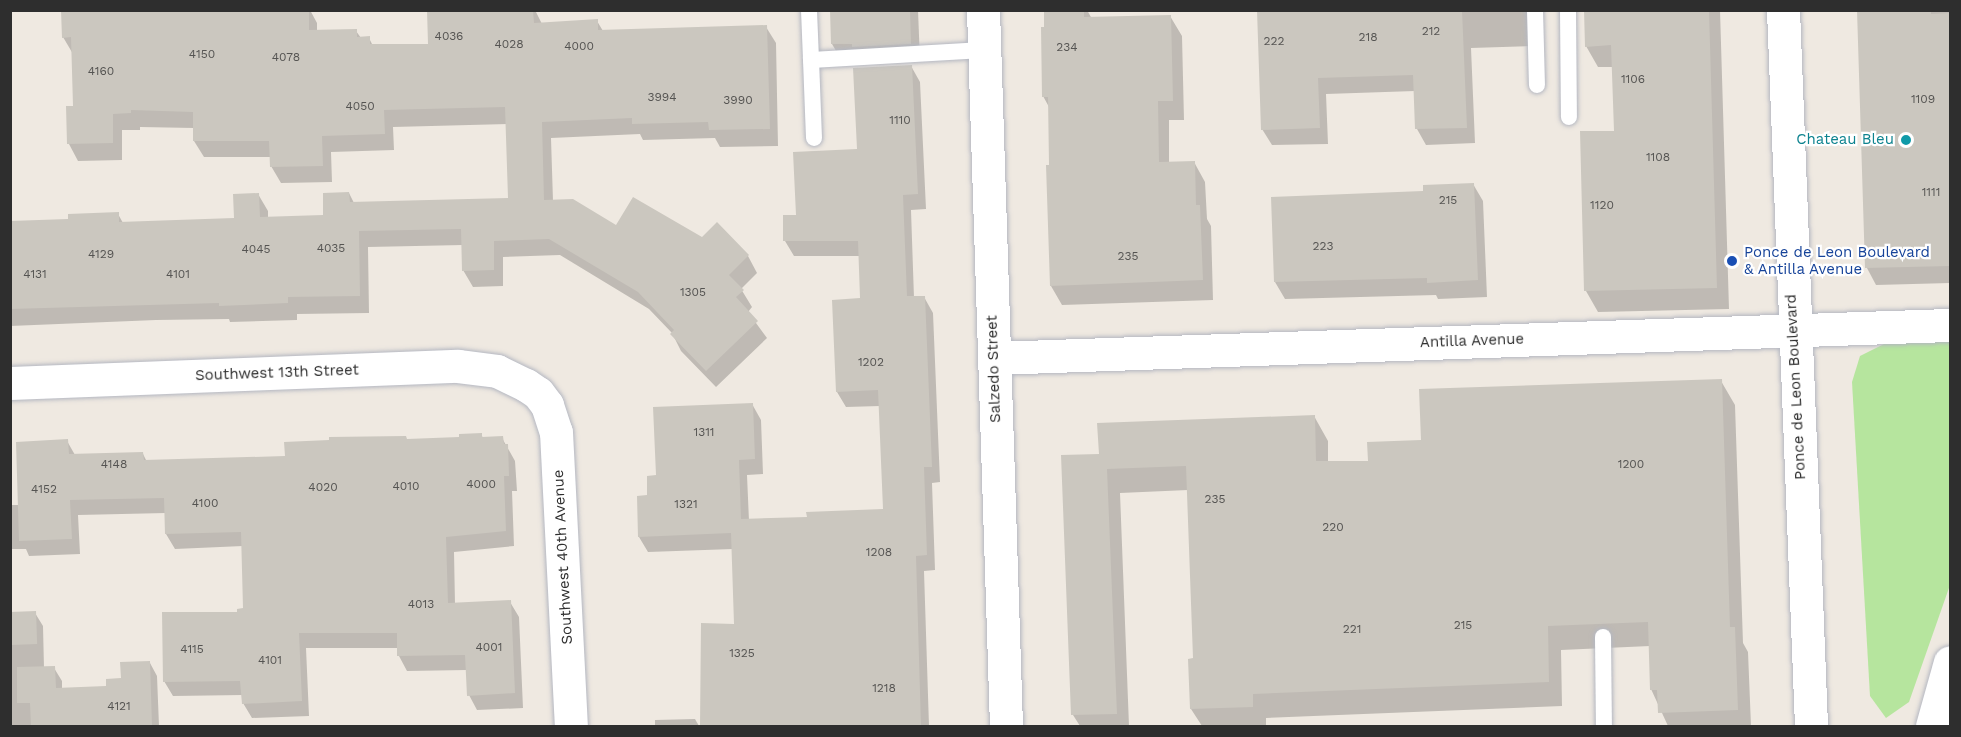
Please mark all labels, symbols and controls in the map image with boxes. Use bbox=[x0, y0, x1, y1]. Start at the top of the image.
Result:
house number: 212 bbox=[1422, 25, 1440, 39]
house number: 4036 bbox=[435, 30, 463, 44]
house number: 218 bbox=[1358, 31, 1378, 45]
house number: 222 bbox=[1264, 35, 1284, 49]
house number: 4028 bbox=[494, 38, 524, 52]
house number: 4000 bbox=[564, 40, 594, 54]
house number: 234 bbox=[1056, 41, 1078, 55]
house number: 4150 bbox=[189, 48, 215, 62]
house number: 4078 bbox=[272, 51, 300, 65]
house number: 4160 bbox=[88, 65, 114, 79]
house number: 1106 bbox=[1621, 73, 1645, 87]
house number: 3994 bbox=[647, 91, 677, 105]
house number: 1109 bbox=[1911, 93, 1935, 107]
house number: 3990 bbox=[723, 94, 753, 108]
house number: 4050 bbox=[345, 100, 375, 114]
house number: 1110 bbox=[889, 114, 911, 128]
place label: Chateau Bleu bbox=[1796, 131, 1894, 149]
marker: Chateau Bleu bbox=[1899, 133, 1913, 147]
house number: 1108 bbox=[1646, 151, 1670, 165]
house number: 1111 bbox=[1922, 186, 1940, 200]
house number: 215 bbox=[1439, 194, 1457, 208]
house number: 1120 bbox=[1590, 199, 1614, 213]
house number: 223 bbox=[1313, 240, 1333, 254]
house number: 4035 bbox=[317, 242, 345, 256]
house number: 4045 bbox=[241, 243, 271, 257]
place label: Ponce de Leon Boulevard & Antilla Avenue bbox=[1744, 243, 1930, 278]
house number: 4129 bbox=[88, 248, 114, 262]
house number: 235 bbox=[1118, 250, 1138, 264]
marker: Ponce de Leon Boulevard & Antilla Avenue bbox=[1725, 254, 1739, 268]
house number: 4131 bbox=[23, 268, 47, 282]
house number: 4101 bbox=[166, 268, 190, 282]
house number: 1305 bbox=[680, 286, 706, 300]
street label: Ponce de Leon Boulevard bbox=[1782, 294, 1810, 480]
street label: Salzedo Street bbox=[983, 315, 1005, 423]
street label: Antilla Avenue bbox=[1419, 330, 1525, 352]
house number: 1202 bbox=[858, 356, 884, 370]
street label: Southwest 13th Street bbox=[195, 361, 359, 385]
house number: 1311 bbox=[693, 426, 715, 440]
house number: 4148 bbox=[101, 458, 127, 472]
house number: 1200 bbox=[1618, 458, 1644, 472]
street label: Southwest 40th Avenue bbox=[549, 469, 577, 645]
house number: 4000 bbox=[466, 478, 496, 492]
house number: 4010 bbox=[393, 480, 419, 494]
house number: 4020 bbox=[308, 481, 338, 495]
house number: 4152 bbox=[31, 483, 57, 497]
house number: 235 bbox=[1205, 493, 1225, 507]
house number: 4100 bbox=[192, 497, 218, 511]
house number: 1321 bbox=[674, 498, 698, 512]
house number: 220 bbox=[1322, 521, 1344, 535]
house number: 1208 bbox=[866, 546, 892, 560]
house number: 4013 bbox=[408, 598, 434, 612]
house number: 215 bbox=[1454, 619, 1472, 633]
house number: 221 bbox=[1343, 623, 1361, 637]
house number: 4001 bbox=[476, 641, 502, 655]
house number: 4115 bbox=[180, 643, 204, 657]
house number: 1325 bbox=[729, 647, 755, 661]
house number: 4101 bbox=[258, 654, 282, 668]
house number: 1218 bbox=[872, 682, 896, 696]
house number: 4121 bbox=[107, 700, 131, 714]

